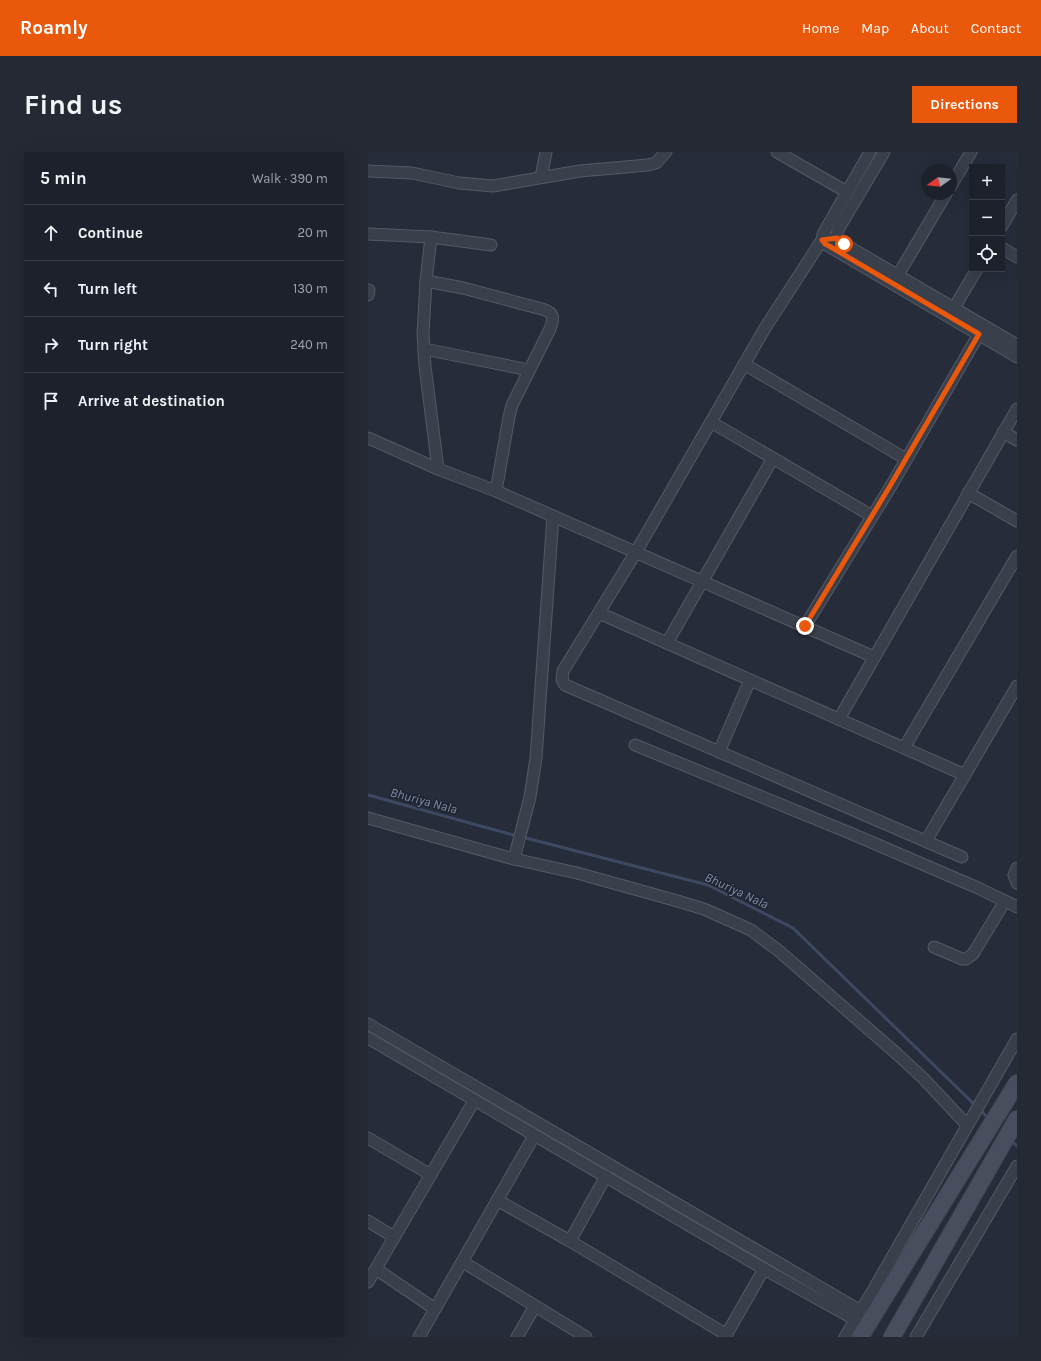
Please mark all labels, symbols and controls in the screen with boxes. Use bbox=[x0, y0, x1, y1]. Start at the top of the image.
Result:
text: Roamly bbox=[20, 17, 87, 39]
text: Home bbox=[802, 20, 839, 37]
text: Map bbox=[861, 20, 889, 37]
text: About bbox=[911, 20, 949, 37]
text: Contact bbox=[971, 20, 1021, 37]
button: Directions bbox=[912, 86, 1017, 123]
text: Find us bbox=[24, 88, 123, 121]
north arrow bbox=[921, 164, 957, 200]
map controls bbox=[969, 164, 1005, 272]
button: + bbox=[969, 164, 1005, 200]
text: 5 min bbox=[40, 168, 87, 188]
text: Walk · 390 m bbox=[252, 171, 328, 186]
button: − bbox=[969, 200, 1005, 236]
icon: ahead bbox=[40, 222, 62, 244]
text: Continue bbox=[78, 224, 143, 242]
text: 20 m bbox=[298, 225, 328, 240]
route start bbox=[835, 235, 853, 253]
button: locate bbox=[969, 236, 1005, 272]
icon: left bbox=[40, 278, 62, 300]
text: Turn left bbox=[78, 280, 137, 298]
text: 130 m bbox=[293, 281, 328, 296]
icon: right bbox=[40, 334, 62, 356]
text: Turn right bbox=[78, 336, 148, 354]
text: 240 m bbox=[290, 337, 328, 352]
icon: arrive bbox=[40, 390, 62, 412]
text: Arrive at destination bbox=[78, 392, 225, 410]
route end bbox=[796, 617, 814, 635]
water label: Bhuriya Nala bbox=[389, 784, 459, 817]
water label: Bhuriya Nala bbox=[702, 869, 772, 912]

